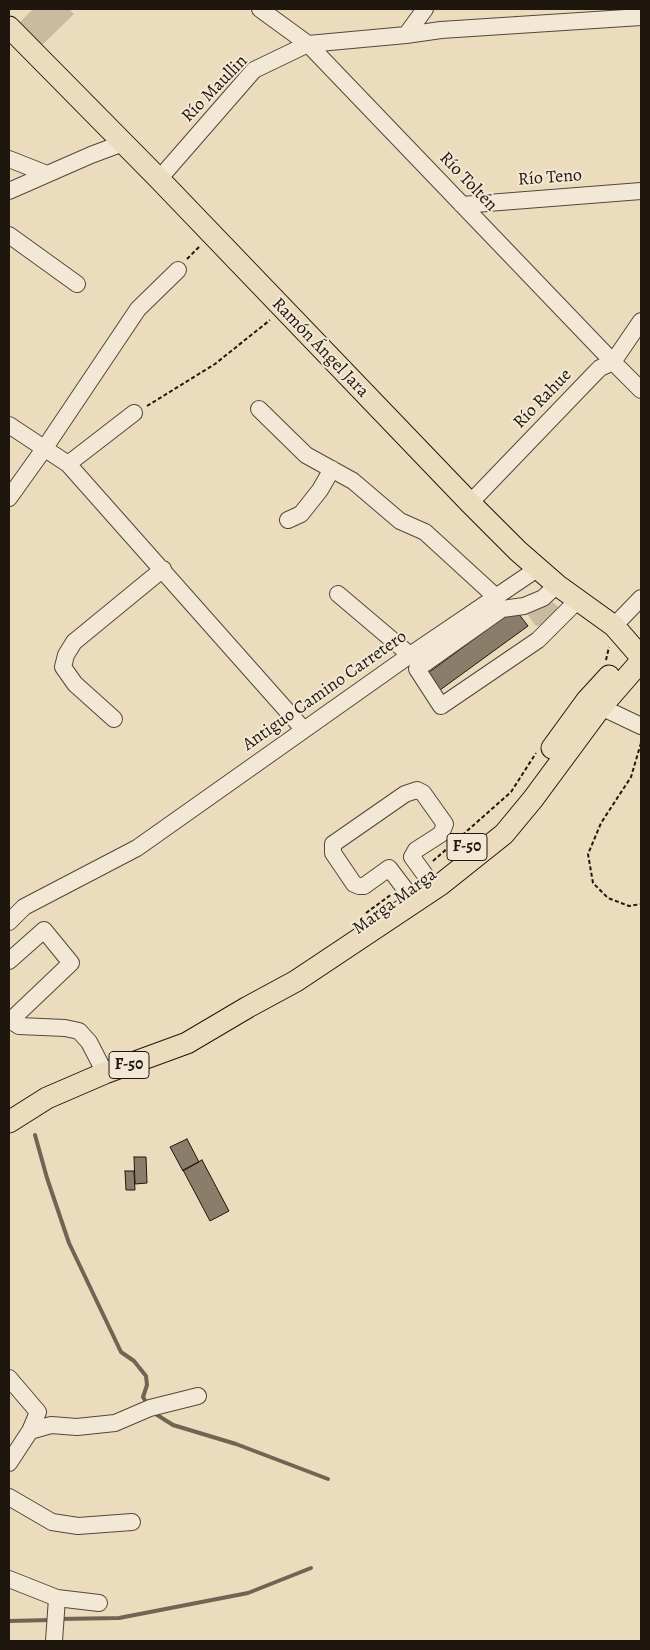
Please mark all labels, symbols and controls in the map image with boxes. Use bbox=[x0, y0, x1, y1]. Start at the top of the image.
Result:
street label: Río Maullin bbox=[178, 51, 252, 127]
street label: Río Toltén bbox=[434, 148, 502, 216]
street label: Río Teno bbox=[517, 165, 583, 191]
street label: Ramón Ángel Jara bbox=[267, 294, 373, 402]
street label: Río Rahue bbox=[509, 365, 577, 433]
street label: Antiguo Camino Carretero bbox=[239, 626, 411, 756]
road number: F-50 bbox=[447, 834, 487, 860]
street label: Marga Marga bbox=[349, 864, 441, 940]
road number: F-50 bbox=[109, 1052, 149, 1078]

